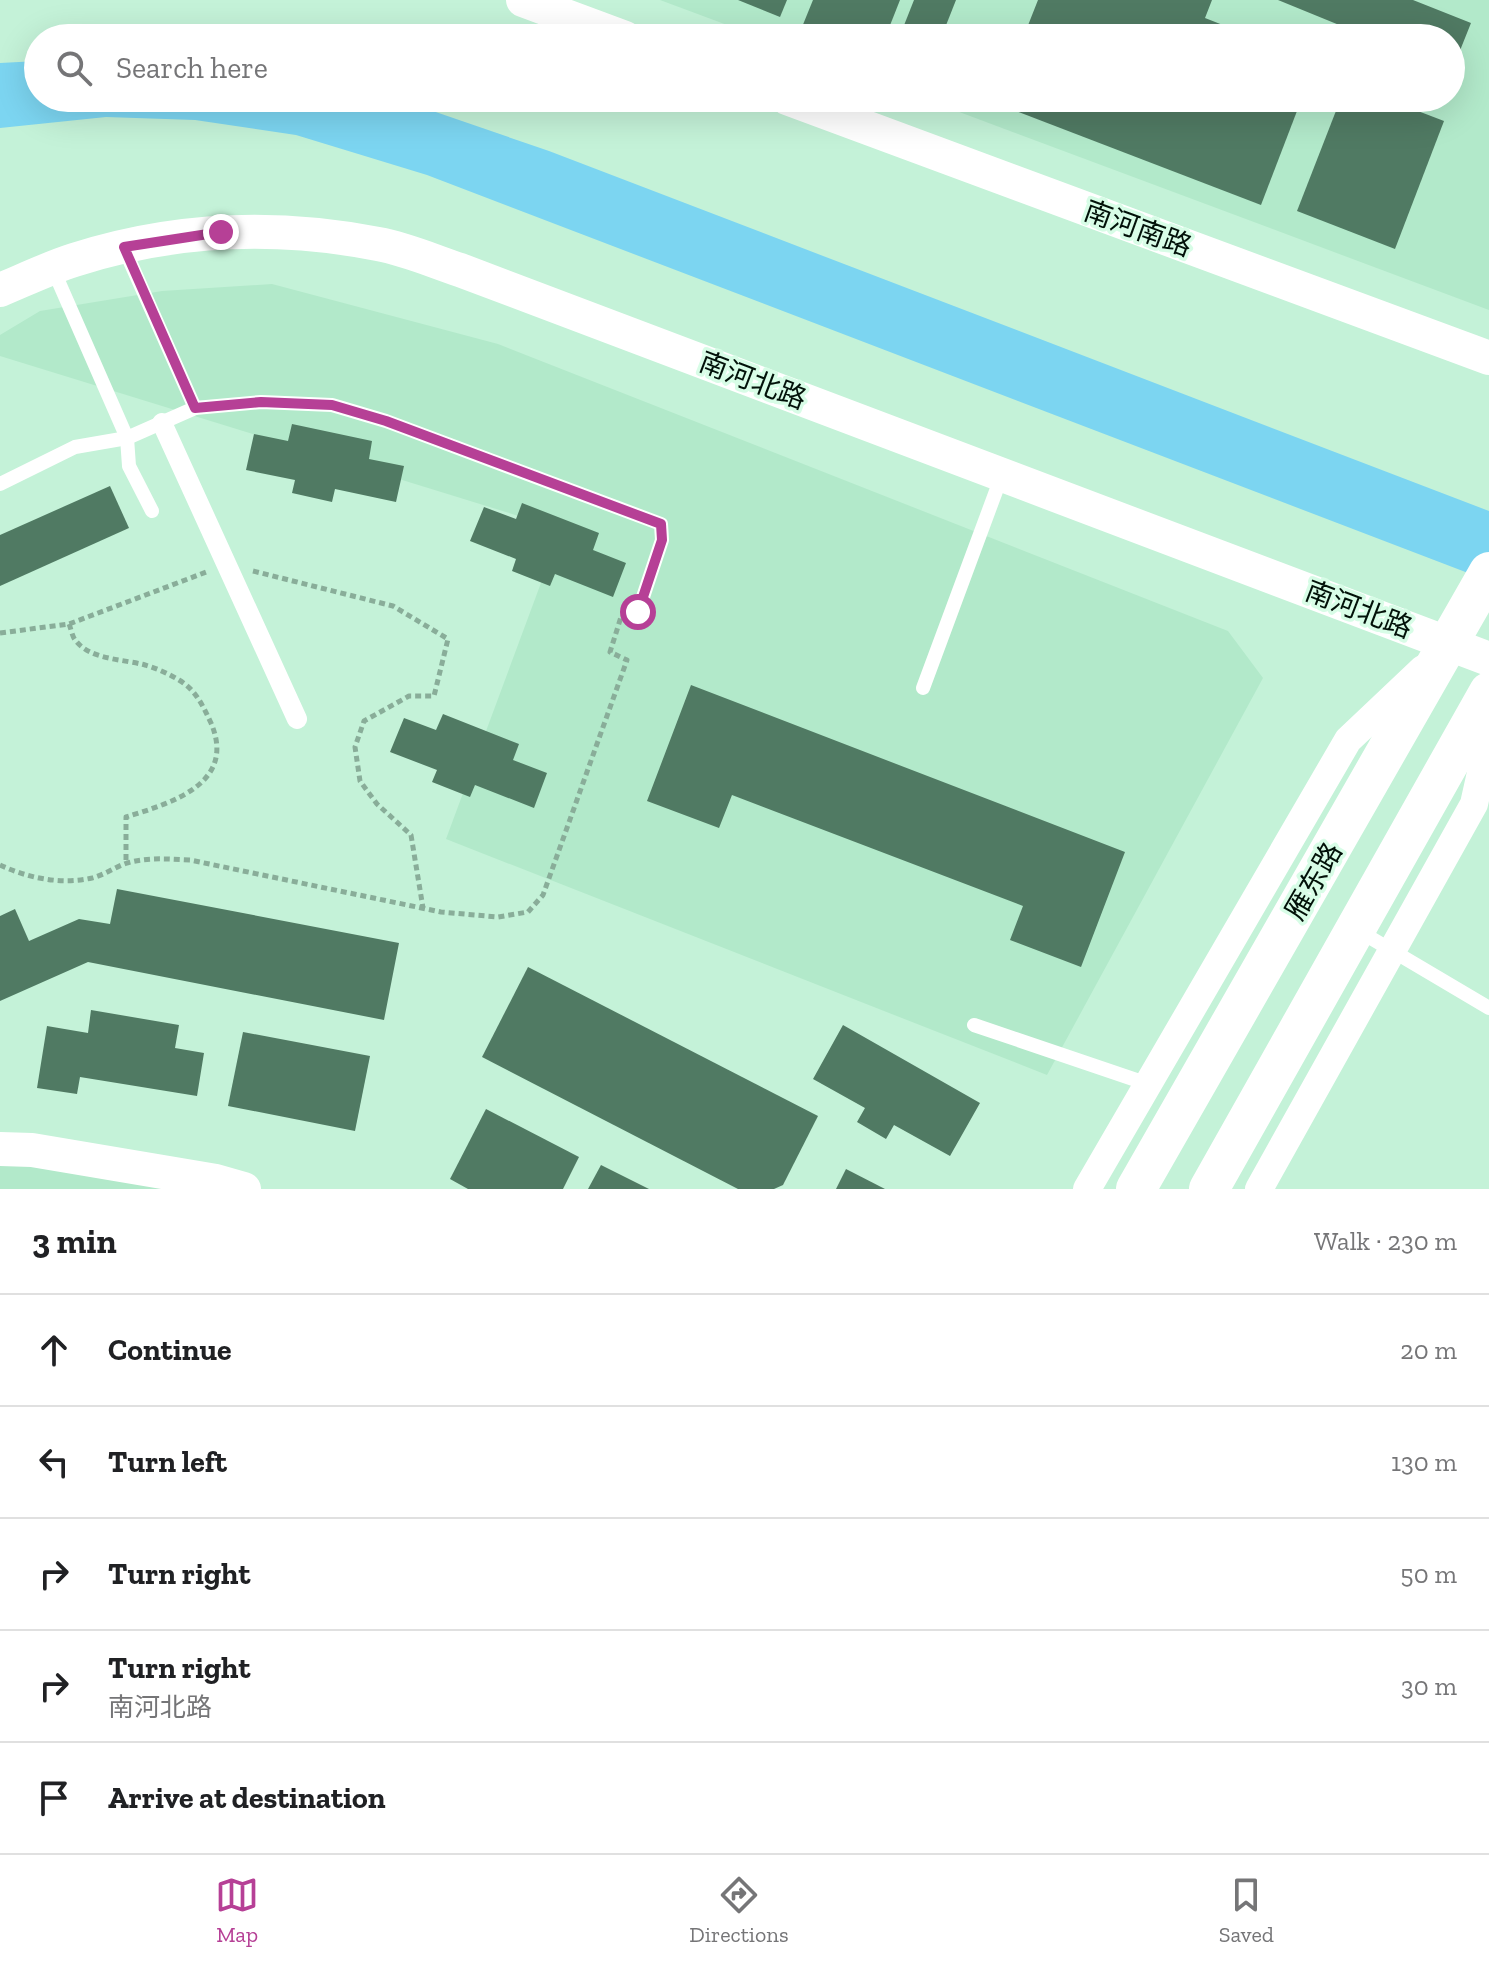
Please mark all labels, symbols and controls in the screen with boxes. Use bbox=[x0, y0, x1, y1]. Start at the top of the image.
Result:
search box bbox=[24, 24, 1465, 112]
icon: search bbox=[52, 46, 96, 90]
text: Search here bbox=[116, 50, 268, 86]
street label: 南河南路 bbox=[1080, 194, 1196, 263]
route end bbox=[203, 214, 239, 250]
street label: 南河北路 bbox=[695, 345, 811, 416]
street label: 南河北路 bbox=[1301, 574, 1417, 645]
route start bbox=[620, 594, 656, 630]
street label: 雁东路 bbox=[1278, 837, 1349, 926]
text: 3 min bbox=[32, 1221, 117, 1262]
text: Walk · 230 m bbox=[1314, 1225, 1457, 1257]
icon: ahead bbox=[32, 1328, 76, 1372]
text: Continue bbox=[108, 1332, 232, 1368]
text: 20 m bbox=[1400, 1334, 1457, 1366]
icon: left bbox=[32, 1440, 76, 1484]
text: Turn left bbox=[108, 1444, 227, 1480]
text: 130 m bbox=[1391, 1446, 1457, 1478]
icon: right bbox=[32, 1552, 76, 1596]
text: Turn right bbox=[108, 1556, 250, 1592]
text: 50 m bbox=[1400, 1558, 1457, 1590]
text: Turn right bbox=[108, 1650, 250, 1686]
icon: right bbox=[32, 1664, 76, 1708]
text: 30 m bbox=[1401, 1670, 1457, 1702]
text: 南河北路 bbox=[108, 1691, 212, 1723]
icon: arrive bbox=[32, 1776, 76, 1820]
text: Arrive at destination bbox=[108, 1780, 385, 1816]
tab: Map bbox=[215, 1873, 259, 1948]
tab: Directions bbox=[689, 1873, 789, 1948]
tab: Saved bbox=[1219, 1873, 1274, 1948]

